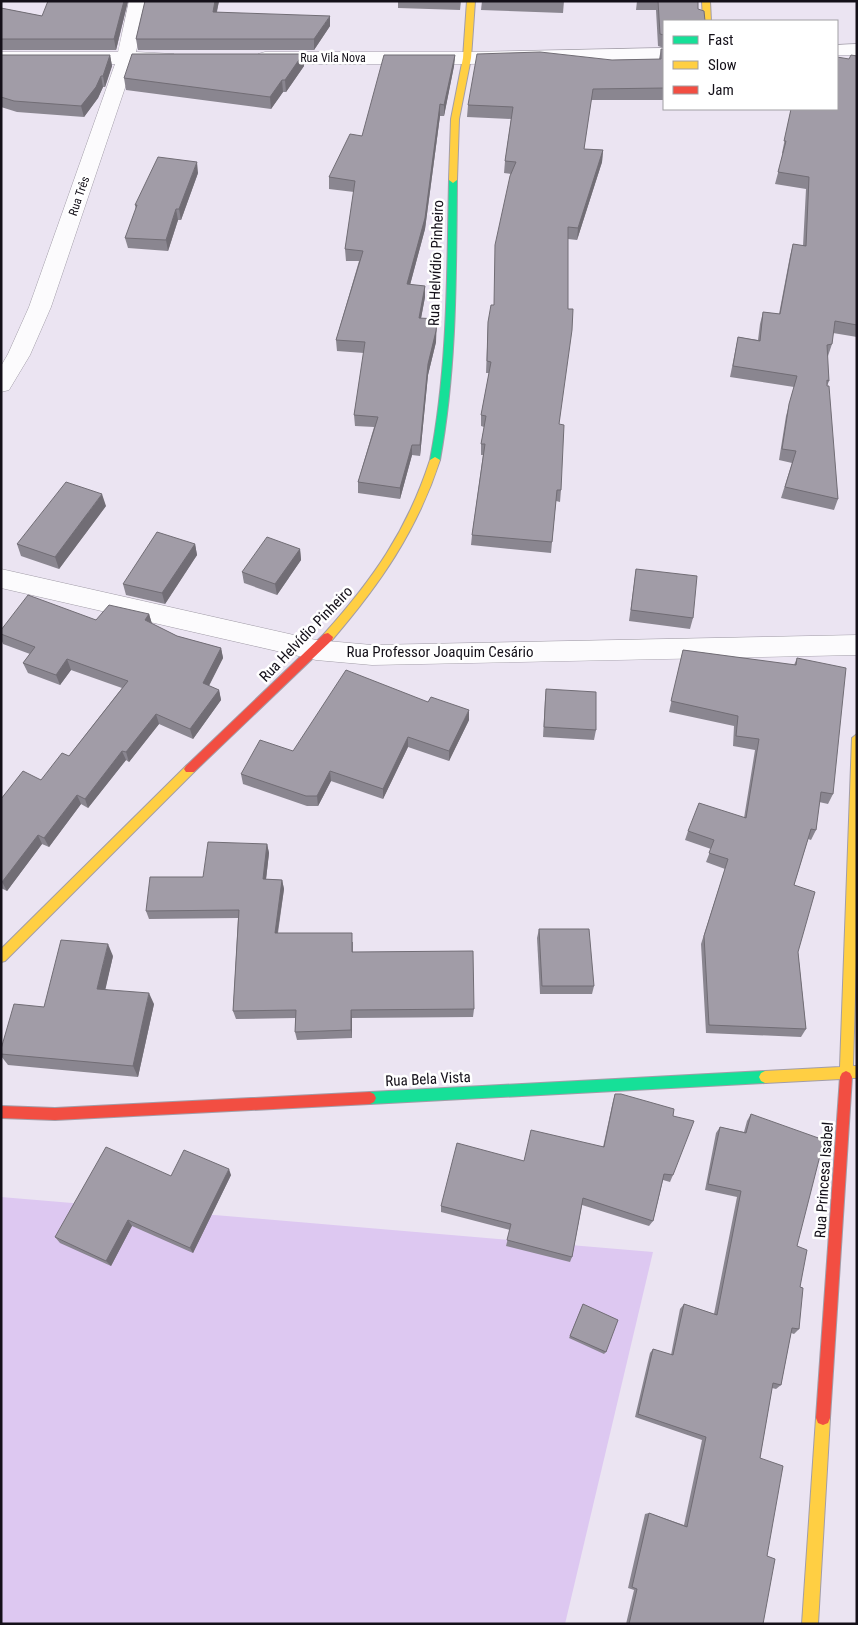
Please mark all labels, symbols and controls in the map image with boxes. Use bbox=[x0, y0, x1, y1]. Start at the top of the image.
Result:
legend bbox=[663, 20, 838, 110]
text: Fast bbox=[708, 31, 733, 49]
street label: Rua Vila Nova bbox=[300, 51, 366, 65]
text: Slow bbox=[708, 56, 737, 74]
text: Jam bbox=[708, 81, 734, 99]
street label: Rua Três bbox=[66, 174, 92, 218]
street label: Rua Helvídio Pinheiro bbox=[425, 200, 447, 326]
street label: Rua Helvídio Pinheiro bbox=[256, 582, 356, 686]
street label: Rua Professor Joaquim Cesário bbox=[347, 643, 533, 661]
street label: Rua Bela Vista bbox=[385, 1068, 471, 1090]
street label: Rua Princesa Isabel bbox=[811, 1121, 837, 1239]

